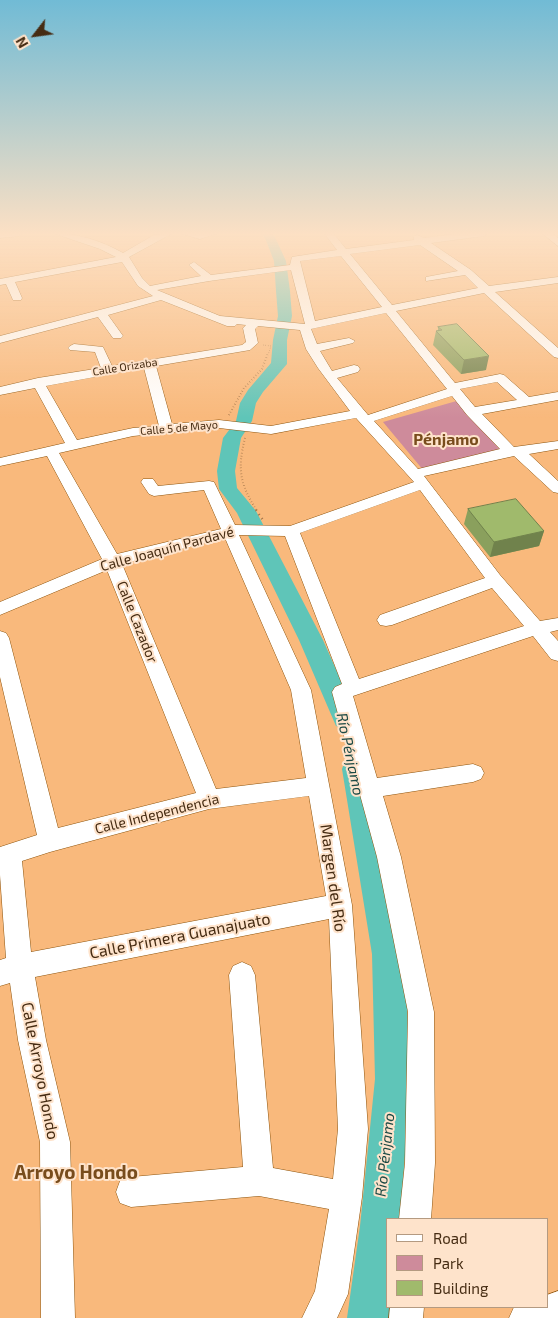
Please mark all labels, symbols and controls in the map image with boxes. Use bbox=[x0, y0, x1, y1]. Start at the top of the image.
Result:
north arrow bbox=[10, 10, 60, 60]
text: N bbox=[12, 34, 31, 51]
street label: Calle Orizaba bbox=[92, 355, 158, 379]
street label: Calle 5 de Mayo bbox=[140, 418, 218, 438]
district label: Pénjamo bbox=[413, 430, 479, 450]
street label: Calle Joaquín Pardavé bbox=[98, 523, 236, 575]
street label: Calle Cazador bbox=[113, 579, 161, 665]
water label: Río Pénjamo bbox=[332, 711, 368, 797]
street label: Calle Independencia bbox=[93, 790, 221, 838]
street label: Margen del Río bbox=[316, 823, 350, 933]
street label: Calle Primera Guanajuato bbox=[88, 909, 272, 963]
street label: Calle Arroyo Hondo bbox=[17, 1001, 63, 1141]
water label: Río Pénjamo bbox=[372, 1112, 398, 1198]
district label: Arroyo Hondo bbox=[14, 1162, 138, 1184]
legend bbox=[386, 1218, 548, 1308]
text: Road bbox=[433, 1229, 468, 1247]
text: Park bbox=[433, 1254, 464, 1272]
text: Building bbox=[433, 1279, 488, 1297]

